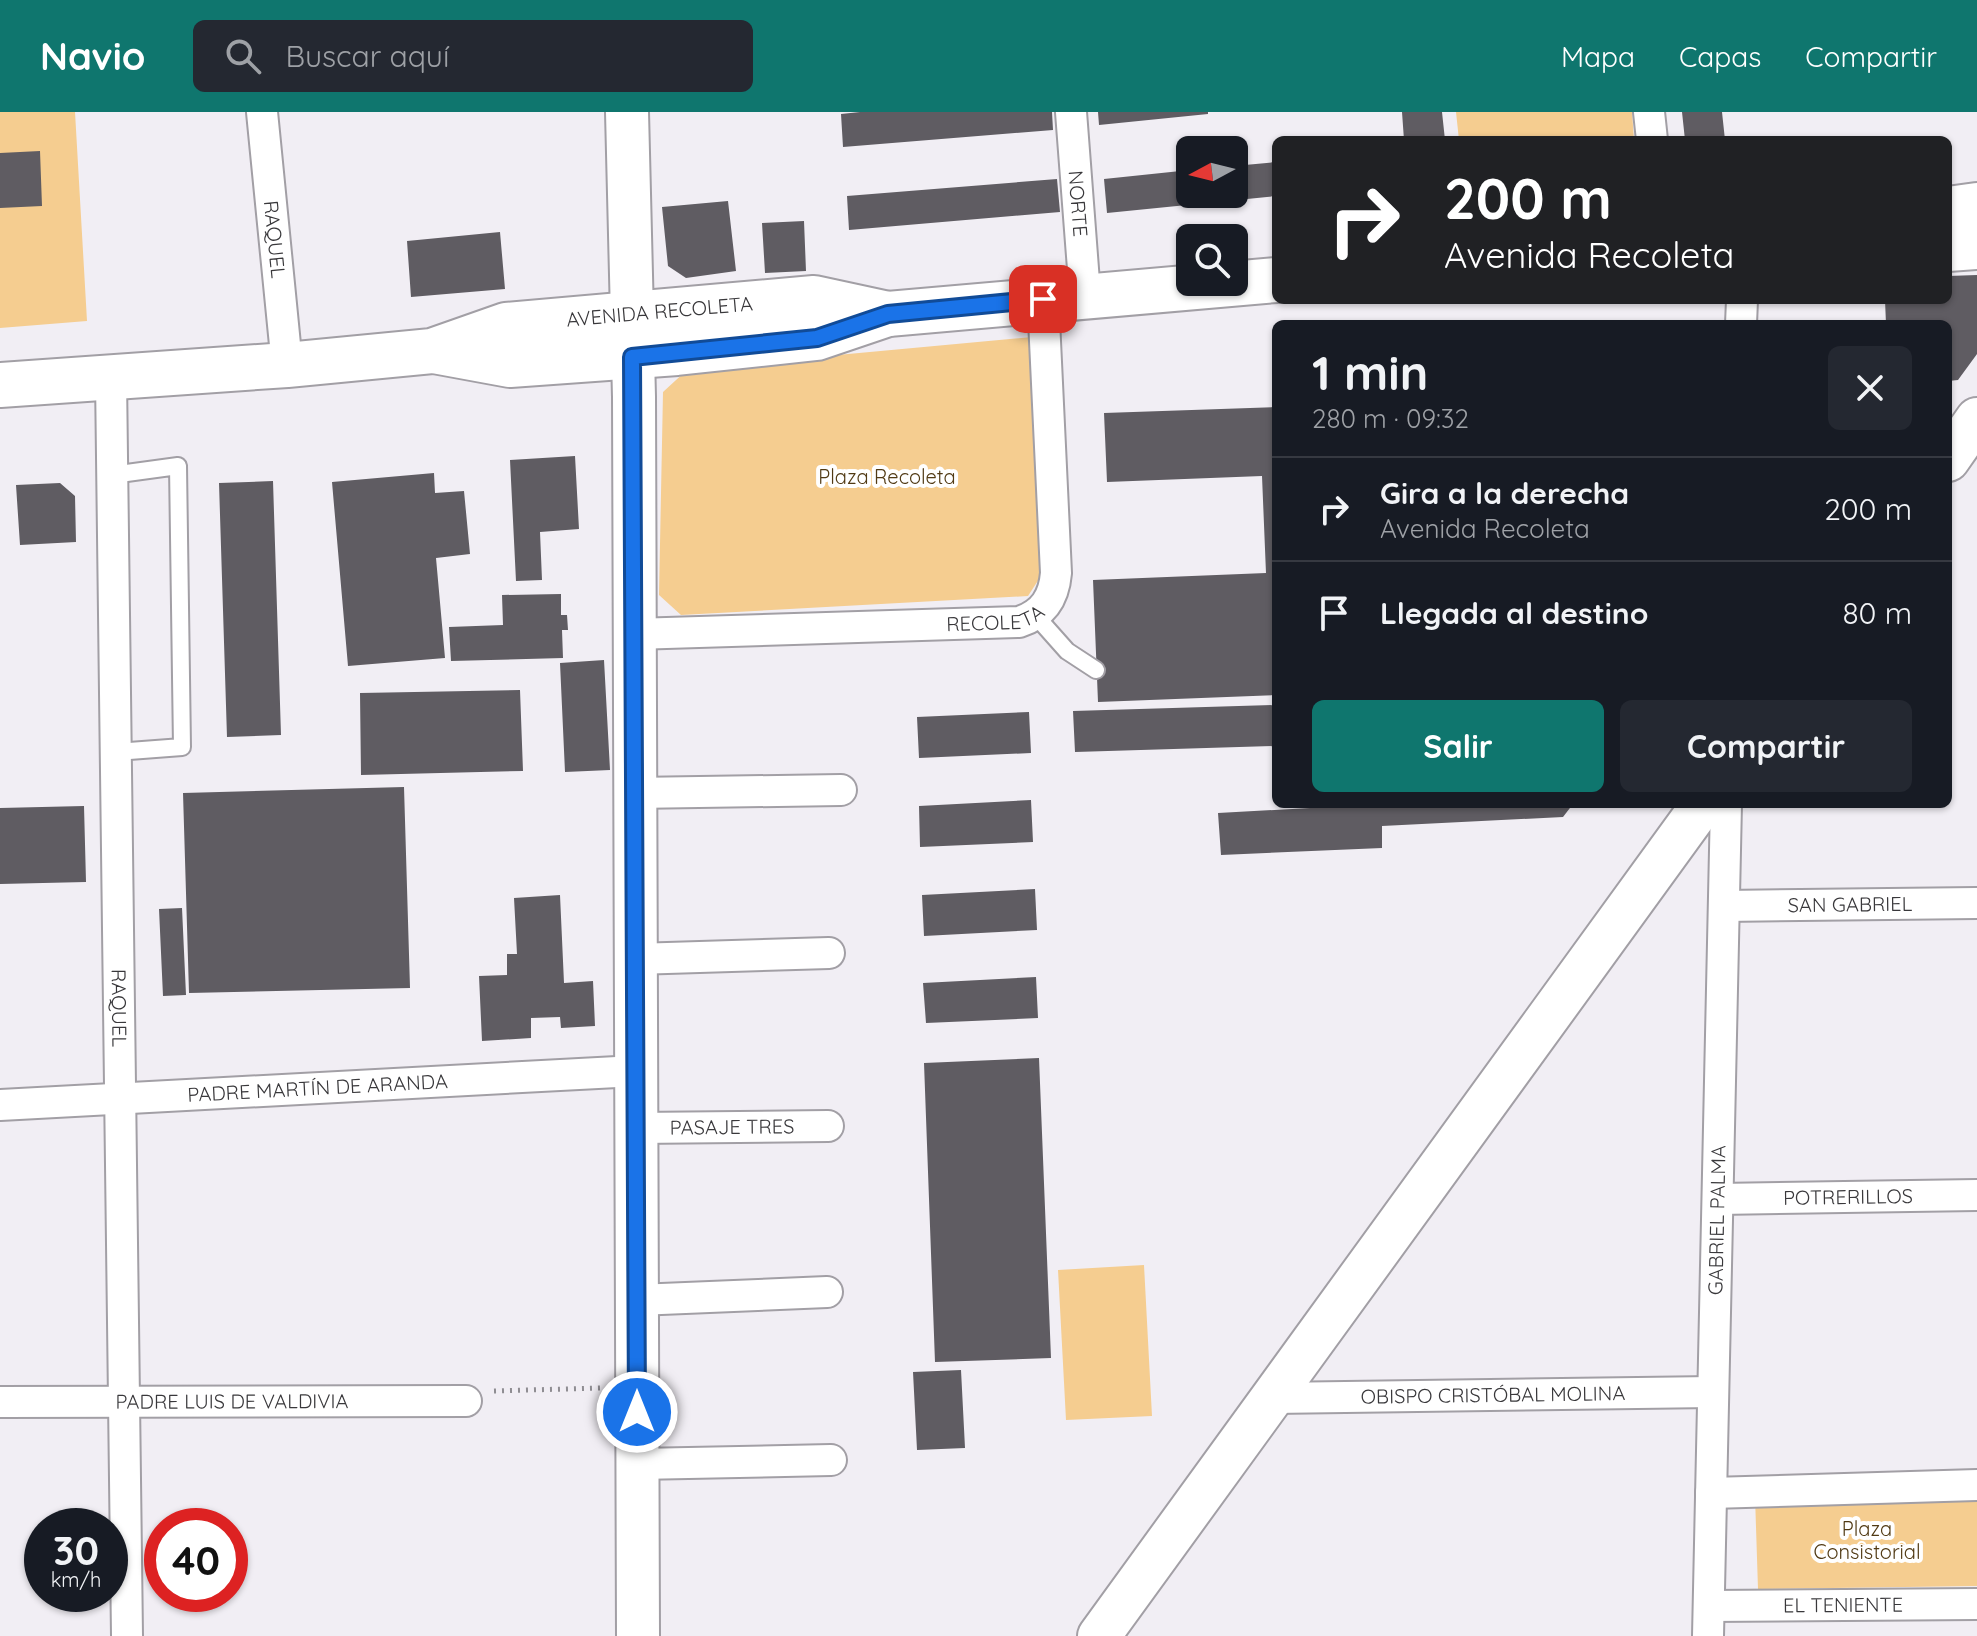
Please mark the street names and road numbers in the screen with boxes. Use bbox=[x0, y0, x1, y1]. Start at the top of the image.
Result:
street label: NORTE bbox=[1064, 170, 1094, 238]
street label: RAQUEL bbox=[259, 199, 291, 280]
street label: AVENIDA RECOLETA bbox=[565, 290, 754, 332]
street label: RECOLETA bbox=[946, 599, 1049, 636]
street label: SAN GABRIEL bbox=[1788, 891, 1913, 917]
street label: RAQUEL bbox=[107, 969, 133, 1047]
street label: PADRE MARTÍN DE ARANDA bbox=[187, 1068, 448, 1107]
street label: PASAJE TRES bbox=[670, 1113, 794, 1140]
street label: GABRIEL PALMA bbox=[1702, 1145, 1731, 1295]
street label: POTRERILLOS bbox=[1783, 1183, 1913, 1210]
street label: OBISPO CRISTÓBAL MOLINA bbox=[1361, 1380, 1625, 1409]
street label: PADRE LUIS DE VALDIVIA bbox=[115, 1388, 349, 1414]
street label: EL TENIENTE bbox=[1783, 1592, 1903, 1617]

